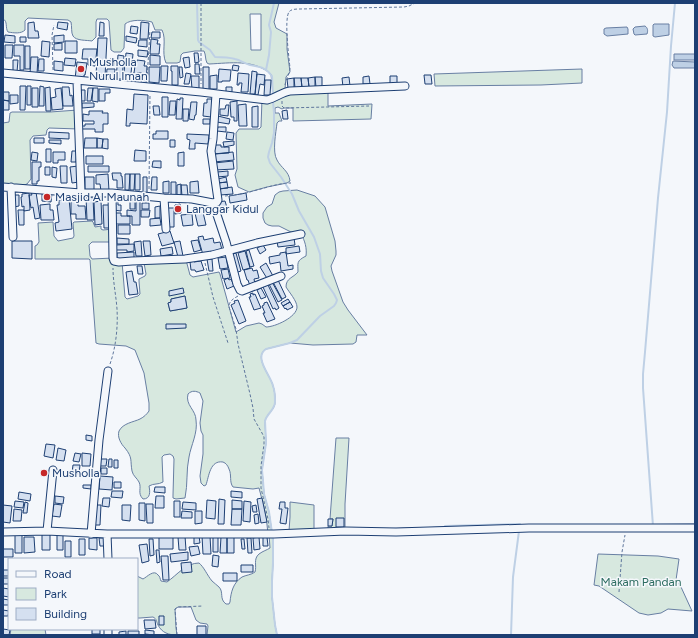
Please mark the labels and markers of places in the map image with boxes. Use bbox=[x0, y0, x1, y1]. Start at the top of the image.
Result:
place label: Musholla Nurul Iman bbox=[89, 55, 148, 83]
marker: Musholla Nurul Iman bbox=[76, 64, 86, 74]
place label: Masjid Al Maunah bbox=[55, 190, 149, 204]
marker: Masjid Al Maunah bbox=[42, 192, 52, 202]
place label: Langgar Kidul bbox=[186, 202, 259, 216]
marker: Langgar Kidul bbox=[173, 204, 183, 214]
place label: Musholla bbox=[52, 466, 100, 480]
marker: Musholla bbox=[39, 468, 49, 478]

